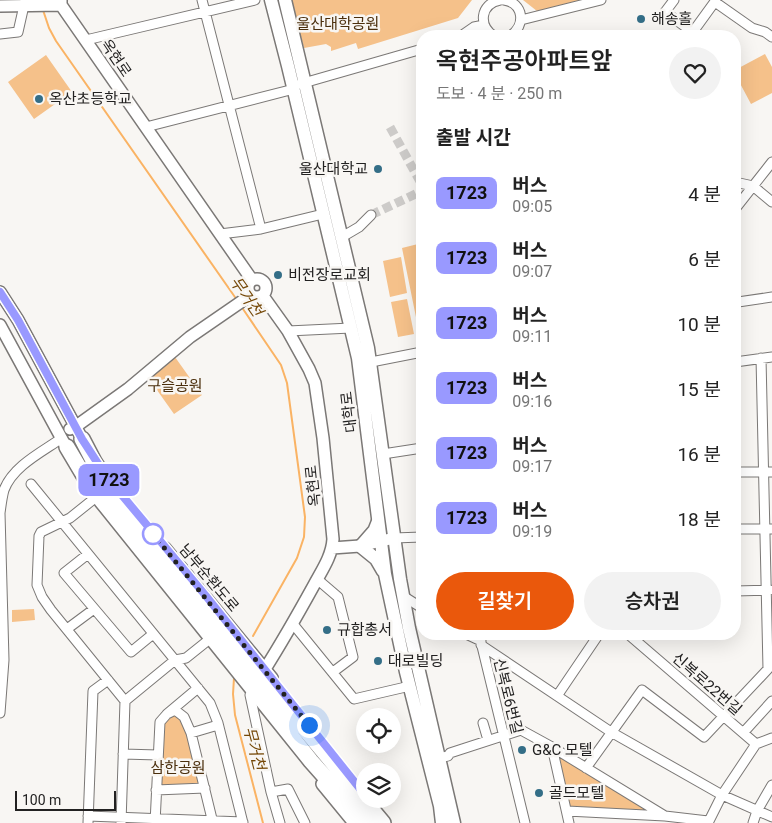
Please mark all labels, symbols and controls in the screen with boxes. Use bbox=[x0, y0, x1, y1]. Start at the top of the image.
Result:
place label: 해송홀 bbox=[651, 10, 692, 28]
marker: 해송홀 bbox=[635, 13, 647, 25]
park label: 울산대학공원 bbox=[297, 15, 379, 33]
street label: 옥현로 bbox=[97, 36, 135, 80]
text: 옥현주공아파트앞 bbox=[436, 47, 613, 75]
button: heart bbox=[669, 47, 721, 99]
text: 도보 · 4 분 · 250 m bbox=[436, 84, 562, 103]
place label: 옥산초등학교 bbox=[49, 90, 132, 108]
marker: 옥산초등학교 bbox=[33, 93, 45, 105]
text: 출발 시간 bbox=[436, 126, 511, 149]
place label: 울산대학교 bbox=[299, 160, 368, 178]
marker: 울산대학교 bbox=[372, 163, 384, 175]
text: 버스 bbox=[512, 174, 547, 197]
text: 1723 bbox=[446, 182, 487, 203]
text: 4 분 bbox=[688, 183, 721, 206]
text: 09:05 bbox=[512, 197, 552, 216]
text: 버스 bbox=[512, 239, 547, 262]
text: 1723 bbox=[446, 247, 487, 268]
text: 6 분 bbox=[688, 248, 721, 271]
text: 09:07 bbox=[512, 262, 552, 281]
place label: 비전장로교회 bbox=[288, 266, 371, 284]
marker: 비전장로교회 bbox=[272, 269, 284, 281]
water label: 무거천 bbox=[226, 273, 268, 322]
text: 버스 bbox=[512, 304, 547, 327]
text: 1723 bbox=[446, 312, 487, 333]
text: 10 분 bbox=[677, 313, 721, 336]
text: 09:11 bbox=[512, 327, 552, 346]
text: 버스 bbox=[512, 369, 547, 392]
park label: 구슬공원 bbox=[147, 377, 203, 395]
text: 1723 bbox=[446, 377, 487, 398]
text: 15 분 bbox=[677, 378, 721, 401]
street label: 대학로 bbox=[338, 390, 360, 434]
text: 09:16 bbox=[512, 392, 552, 411]
text: 버스 bbox=[512, 434, 547, 457]
text: 1723 bbox=[446, 442, 487, 463]
text: 16 분 bbox=[677, 443, 721, 466]
text: 09:17 bbox=[512, 457, 552, 476]
line badge: 1723 bbox=[74, 464, 144, 496]
street label: 옥현로 bbox=[302, 464, 324, 508]
text: 1723 bbox=[88, 469, 130, 490]
text: 버스 bbox=[512, 499, 547, 522]
text: 1723 bbox=[446, 507, 487, 528]
text: 18 분 bbox=[677, 508, 721, 531]
text: 09:19 bbox=[512, 522, 552, 541]
unlabelled marker bbox=[142, 523, 164, 545]
street label: 남부순환도로 bbox=[175, 540, 243, 616]
button: 길찾기 bbox=[436, 572, 574, 630]
button: 승차권 bbox=[584, 572, 721, 630]
place label: 규합총서 bbox=[337, 621, 392, 639]
marker: 규합총서 bbox=[321, 624, 333, 636]
street label: 신복로22번길 bbox=[669, 649, 745, 719]
place label: 대로빌딩 bbox=[388, 652, 443, 670]
marker: 대로빌딩 bbox=[372, 655, 384, 667]
street label: 신복로6번길 bbox=[490, 656, 526, 736]
map controls bbox=[356, 708, 401, 808]
button: locate bbox=[356, 708, 401, 753]
your location bbox=[297, 713, 322, 738]
water label: 무거천 bbox=[240, 724, 270, 774]
place label: G&C 모텔 bbox=[532, 741, 593, 759]
marker: G&C 모텔 bbox=[516, 744, 528, 756]
park label: 삼한공원 bbox=[150, 759, 206, 777]
button: layers bbox=[356, 763, 401, 808]
place label: 골드모텔 bbox=[549, 784, 604, 802]
marker: 골드모텔 bbox=[533, 787, 545, 799]
scale bar bbox=[15, 788, 116, 811]
text: 100 m bbox=[22, 792, 61, 808]

